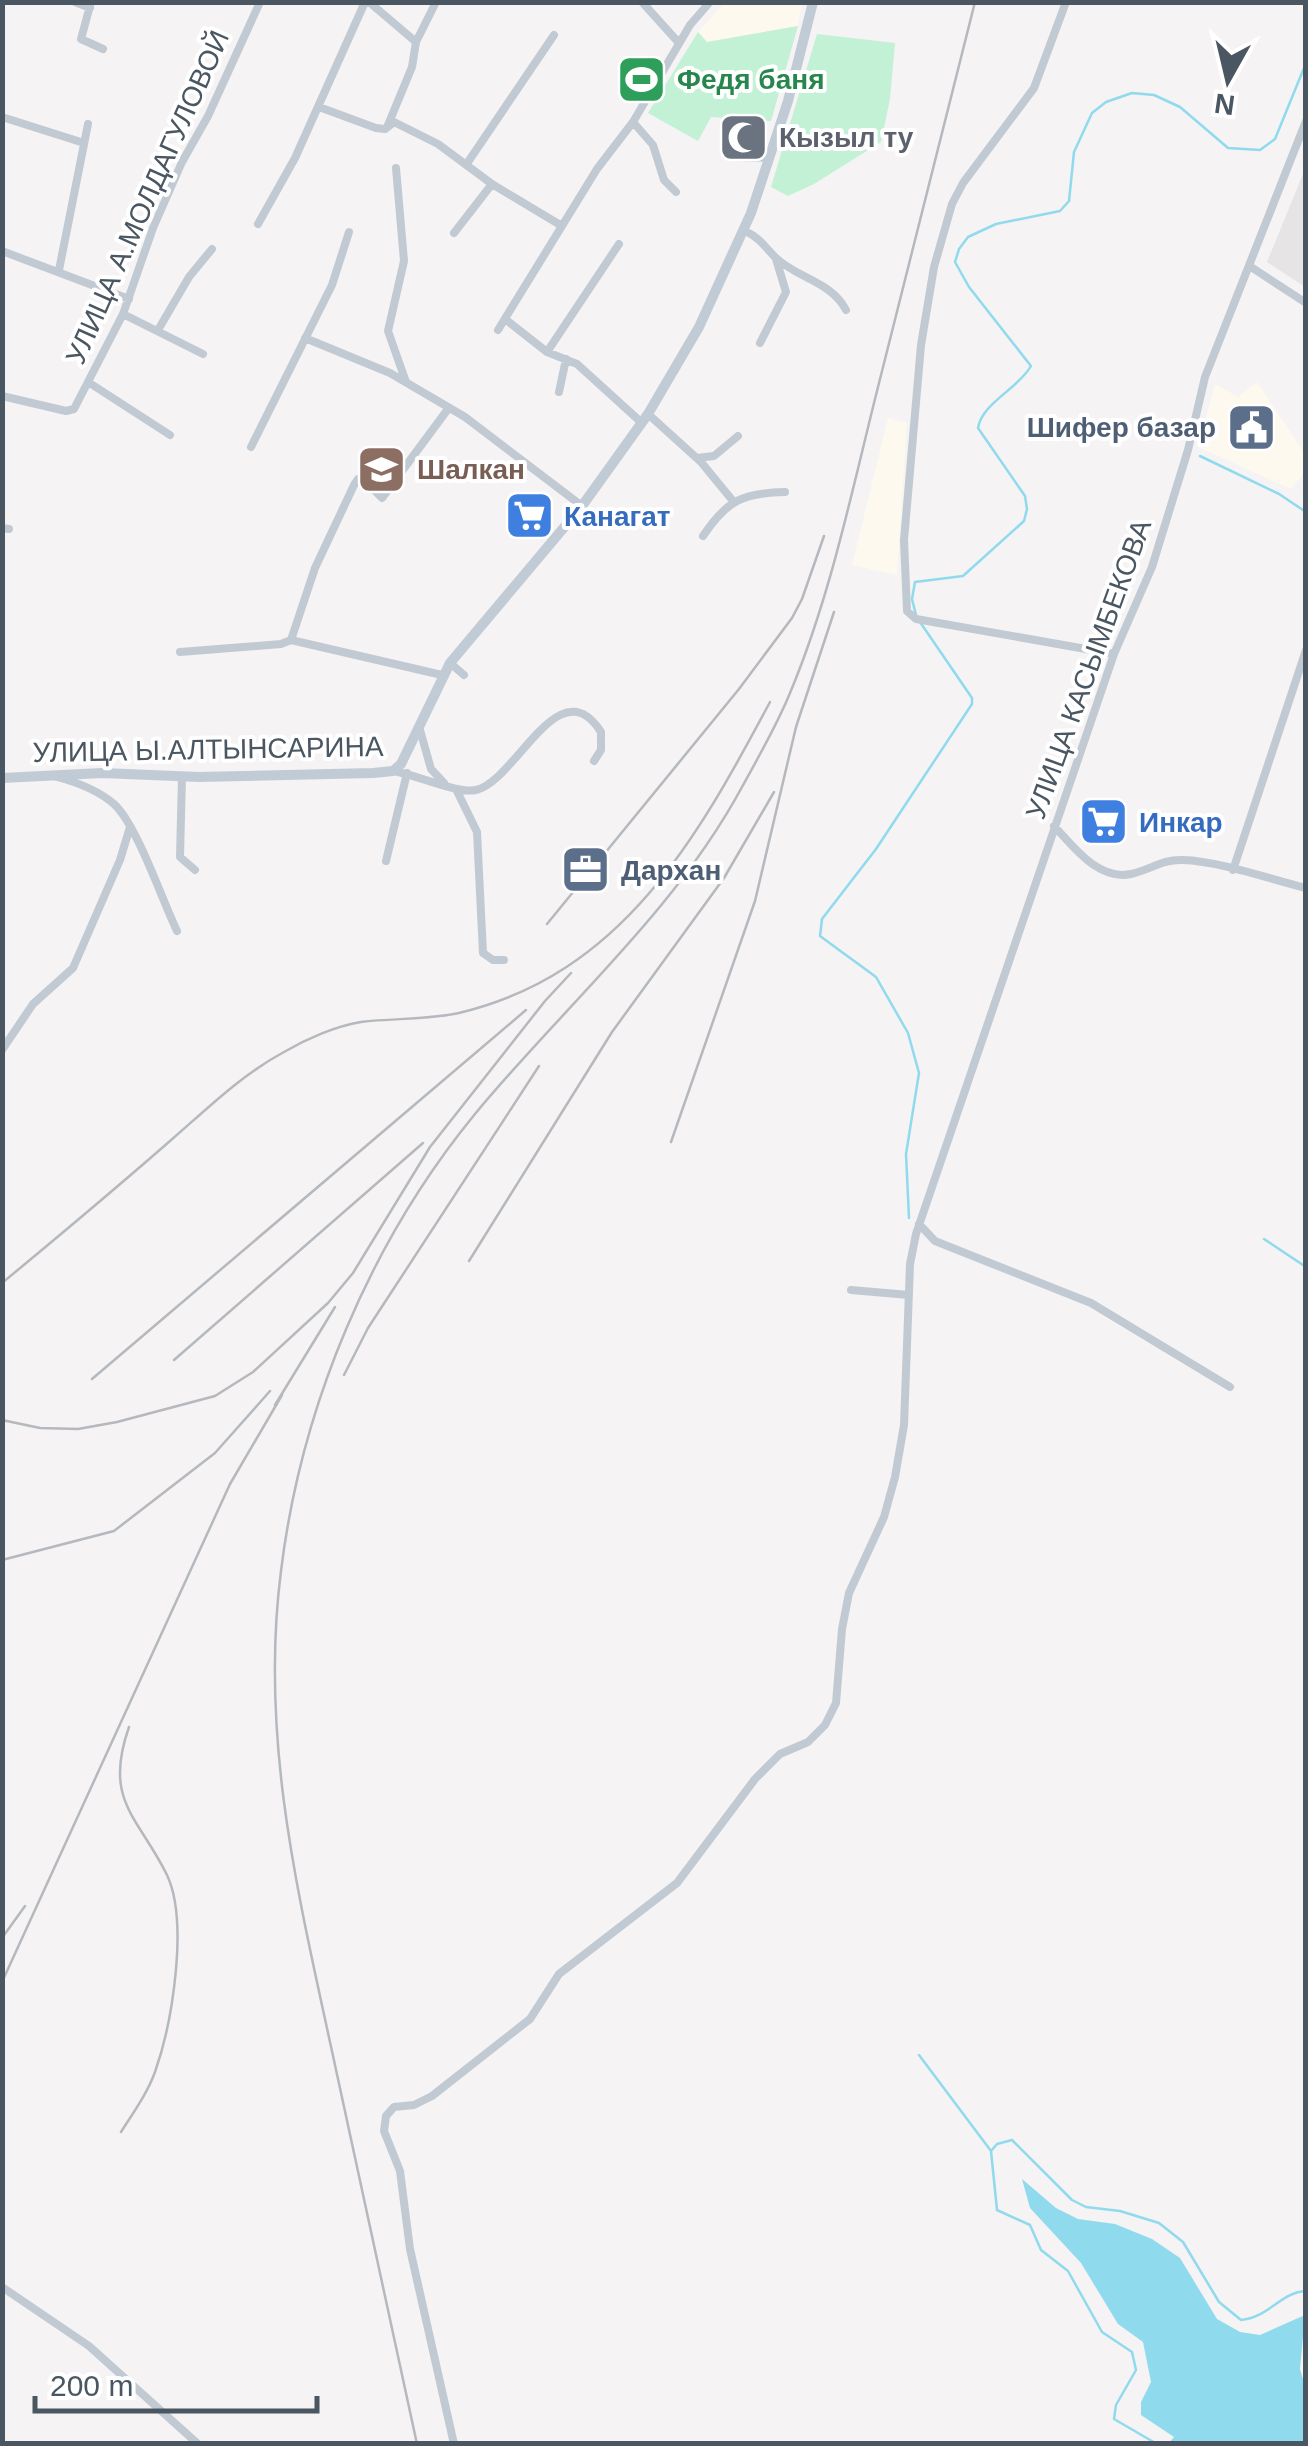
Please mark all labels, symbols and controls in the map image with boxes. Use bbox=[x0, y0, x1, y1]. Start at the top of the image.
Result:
street label: УЛИЦА А.МОЛДАГУЛОВОЙ bbox=[60, 26, 235, 369]
north arrow bbox=[1178, 30, 1278, 130]
sports icon: Федя баня bbox=[616, 53, 668, 105]
place label: Федя баня bbox=[677, 64, 824, 95]
text: N bbox=[1212, 88, 1237, 121]
mosque icon: Кызыл ту bbox=[718, 111, 770, 163]
place label: Кызыл ту bbox=[779, 122, 914, 153]
public building icon: Шифер базар bbox=[1225, 401, 1277, 453]
place label: Шифер базар bbox=[1027, 412, 1216, 443]
school or university icon: Шалкан bbox=[356, 443, 408, 495]
place label: Шалкан bbox=[417, 454, 525, 485]
supermarket icon: Канагат bbox=[503, 490, 555, 542]
place label: Канагат bbox=[564, 501, 670, 532]
street label: УЛИЦА КАСЫМБЕКОВА bbox=[1020, 515, 1157, 823]
street label: УЛИЦА Ы.АЛТЫНСАРИНА bbox=[32, 731, 384, 768]
supermarket icon: Инкар bbox=[1078, 796, 1130, 848]
place label: Инкар bbox=[1139, 807, 1223, 838]
office icon: Дархан bbox=[560, 844, 612, 896]
place label: Дархан bbox=[621, 855, 721, 886]
scale bar bbox=[35, 2351, 318, 2413]
text: 200 m bbox=[50, 2369, 133, 2402]

